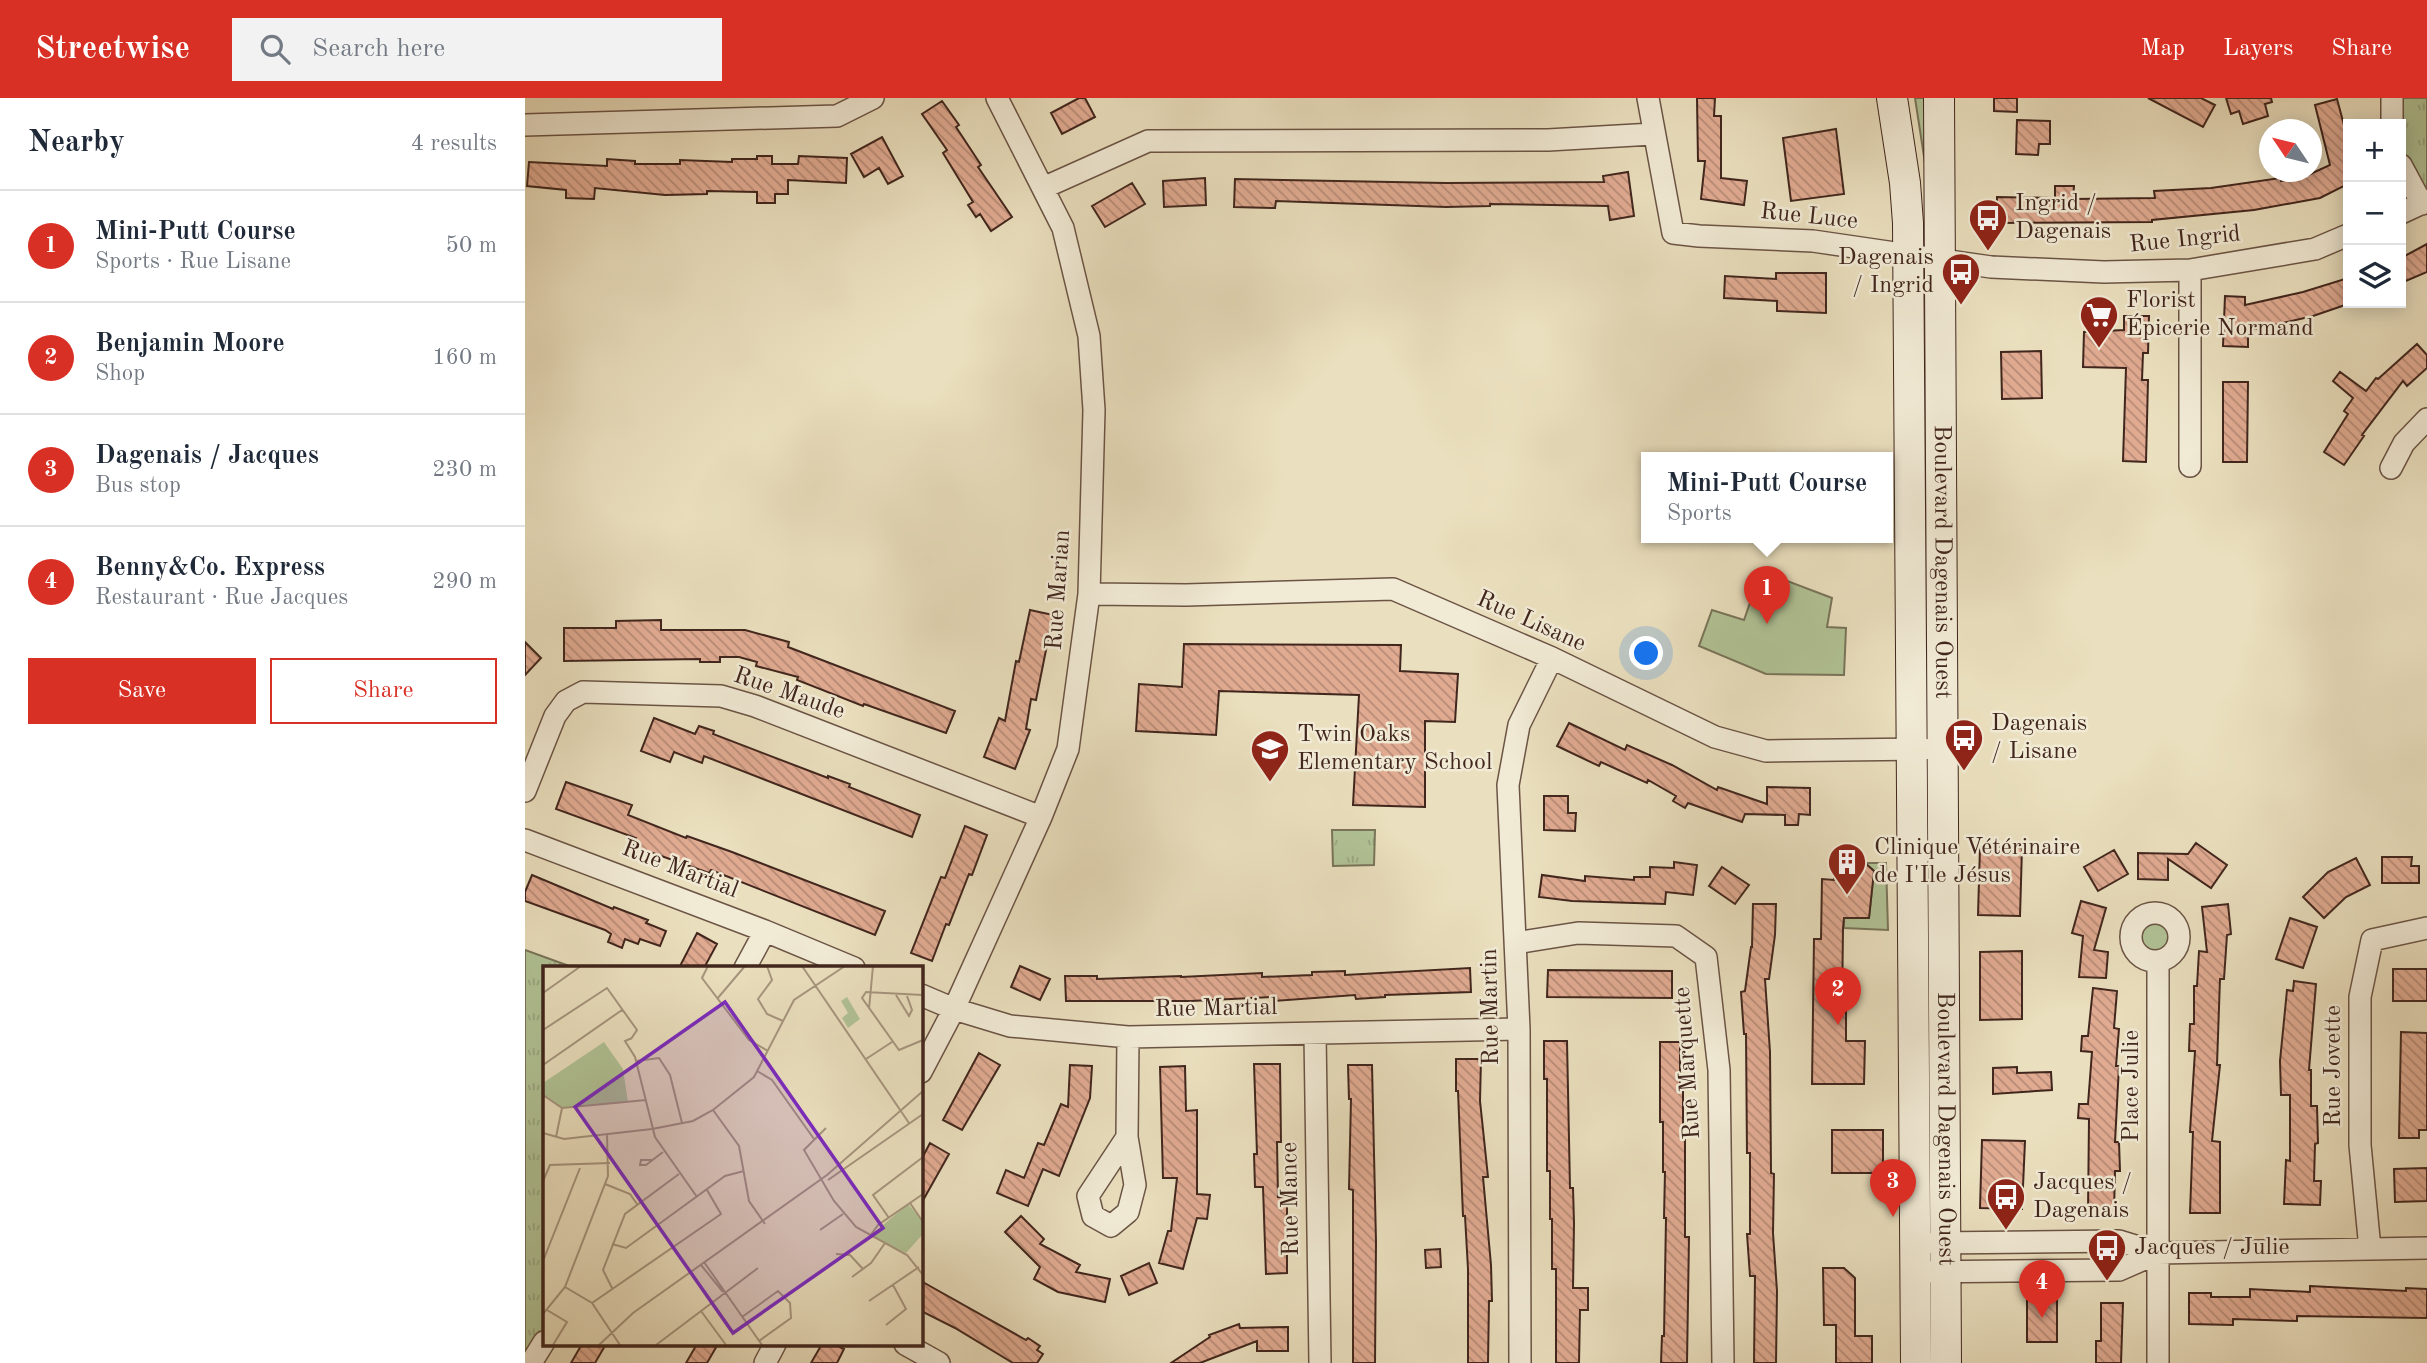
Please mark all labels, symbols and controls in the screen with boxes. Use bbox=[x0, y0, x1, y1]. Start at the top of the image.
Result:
search box bbox=[232, 18, 722, 81]
icon: search bbox=[256, 30, 294, 68]
text: Streetwise bbox=[35, 33, 190, 66]
text: Search here bbox=[312, 36, 445, 62]
text: Map bbox=[2141, 37, 2185, 61]
text: Layers bbox=[2223, 37, 2293, 61]
text: Share bbox=[2331, 37, 2392, 61]
north arrow bbox=[2259, 119, 2322, 182]
map controls bbox=[2343, 119, 2406, 308]
button: + bbox=[2343, 119, 2406, 182]
text: Nearby bbox=[28, 128, 125, 158]
text: 4 results bbox=[411, 132, 497, 155]
button: − bbox=[2343, 182, 2406, 245]
place label: Ingrid / Dagenais bbox=[2015, 192, 2111, 244]
bus stop icon: Ingrid / Dagenais bbox=[1967, 197, 2009, 252]
street label: Rue Luce bbox=[1759, 200, 1859, 234]
text: Mini-Putt Course bbox=[95, 219, 296, 245]
street label: Rue Ingrid bbox=[2128, 222, 2242, 258]
text: 1 bbox=[44, 234, 58, 257]
text: 50 m bbox=[446, 234, 497, 257]
button: layers bbox=[2343, 245, 2406, 308]
place label: Dagenais / Ingrid bbox=[1838, 246, 1934, 298]
text: Sports · Rue Lisane bbox=[95, 250, 291, 273]
bus stop icon: Dagenais / Ingrid bbox=[1940, 251, 1982, 306]
place label: Florist Épicerie Normand bbox=[2126, 289, 2314, 341]
supermarket icon: Florist Épicerie Normand bbox=[2078, 294, 2120, 349]
text: Benjamin Moore bbox=[95, 331, 285, 357]
text: 2 bbox=[44, 346, 58, 369]
text: 160 m bbox=[432, 346, 497, 369]
text: Shop bbox=[95, 362, 145, 385]
street label: Boulevard Dagenais Ouest bbox=[1929, 425, 1954, 699]
text: Dagenais / Jacques bbox=[95, 443, 319, 469]
popup bbox=[1641, 452, 1893, 543]
text: 3 bbox=[44, 458, 58, 481]
text: 230 m bbox=[432, 458, 497, 481]
text: Mini-Putt Course bbox=[1667, 471, 1867, 497]
text: Bus stop bbox=[95, 474, 181, 497]
text: Sports bbox=[1667, 502, 1732, 525]
street label: Rue Marian bbox=[1043, 529, 1075, 651]
text: Benny&Co. Express bbox=[95, 555, 325, 581]
pin: 1 bbox=[1744, 566, 1790, 624]
text: 4 bbox=[44, 570, 58, 593]
text: 290 m bbox=[432, 570, 497, 593]
text: Restaurant · Rue Jacques bbox=[95, 586, 348, 609]
street label: Rue Lisane bbox=[1473, 587, 1589, 657]
your location bbox=[1629, 636, 1663, 670]
button: Save bbox=[28, 658, 256, 724]
button: Share bbox=[270, 658, 497, 724]
street label: Rue Maude bbox=[730, 664, 848, 724]
place label: Dagenais / Lisane bbox=[1991, 712, 2087, 764]
bus stop icon: Dagenais / Lisane bbox=[1943, 717, 1985, 772]
place label: Twin Oaks Elementary School bbox=[1297, 723, 1492, 775]
school or university icon: Twin Oaks Elementary School bbox=[1249, 728, 1291, 783]
place label: Clinique Vétérinaire de I'Ile Jésus bbox=[1874, 836, 2080, 888]
street label: Rue Martial bbox=[618, 837, 742, 903]
building icon: Clinique Vétérinaire de I'Ile Jésus bbox=[1826, 841, 1868, 896]
street label: Rue Martin bbox=[1478, 948, 1504, 1066]
inset map bbox=[543, 966, 922, 1346]
pin: 2 bbox=[1815, 967, 1861, 1025]
street label: Rue Marquette bbox=[1671, 986, 1705, 1140]
street label: Boulevard Dagenais Ouest bbox=[1932, 992, 1957, 1266]
street label: Rue Martial bbox=[1154, 996, 1278, 1022]
street label: Rue Jovette bbox=[2322, 1005, 2346, 1127]
street label: Place Julie bbox=[2120, 1030, 2144, 1142]
street label: Rue Mance bbox=[1278, 1142, 1304, 1256]
pin: 3 bbox=[1870, 1159, 1916, 1217]
place label: Jacques / Dagenais bbox=[2033, 1171, 2132, 1223]
bus stop icon: Jacques / Dagenais bbox=[1985, 1176, 2027, 1231]
bus stop icon: Jacques / Julie bbox=[2086, 1227, 2128, 1282]
place label: Jacques / Julie bbox=[2134, 1236, 2290, 1260]
pin: 4 bbox=[2019, 1260, 2065, 1318]

